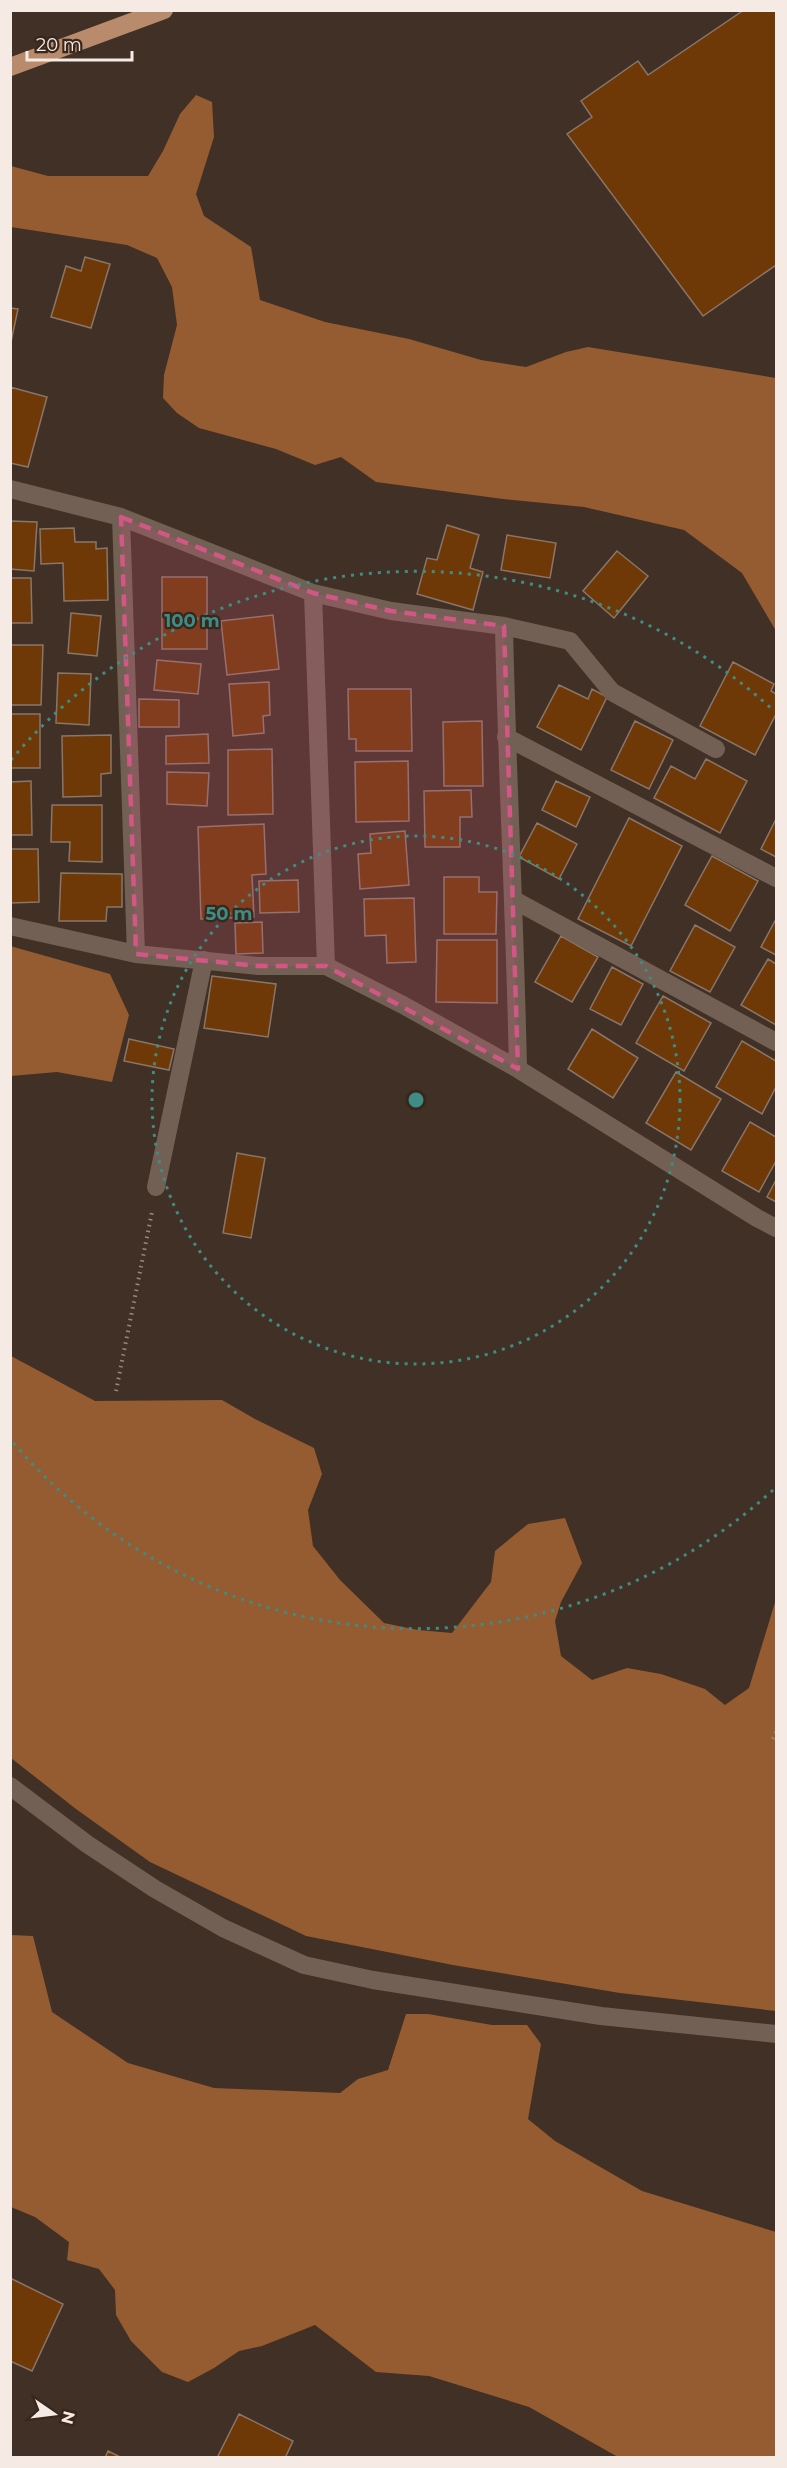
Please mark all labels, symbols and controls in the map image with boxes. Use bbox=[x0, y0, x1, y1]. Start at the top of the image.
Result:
scale bar bbox=[27, 24, 132, 62]
text: 20 m bbox=[36, 34, 82, 56]
text: 100 m bbox=[164, 610, 220, 632]
text: 50 m bbox=[206, 903, 252, 925]
centre of rings bbox=[406, 1090, 426, 1110]
north arrow bbox=[24, 2384, 84, 2444]
text: N bbox=[57, 2409, 79, 2426]

